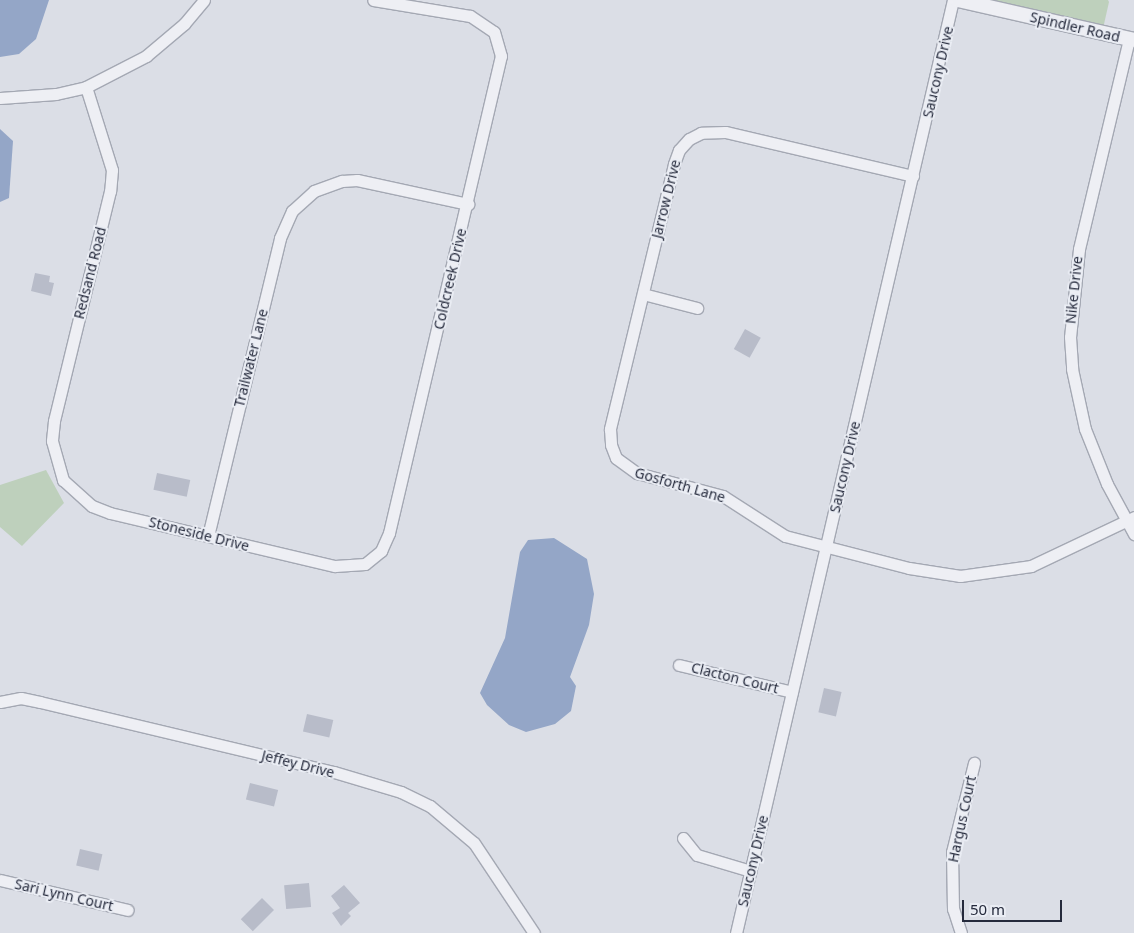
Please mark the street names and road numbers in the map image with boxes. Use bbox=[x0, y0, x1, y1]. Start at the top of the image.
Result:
street label: Spindler Road bbox=[1028, 8, 1122, 46]
street label: Saucony Drive bbox=[919, 25, 957, 119]
street label: Jarrow Drive bbox=[648, 158, 684, 240]
street label: Redsand Road bbox=[70, 225, 110, 321]
street label: Coldcreek Drive bbox=[430, 227, 470, 331]
street label: Nike Drive bbox=[1062, 255, 1086, 325]
street label: Trailwater Lane bbox=[231, 307, 271, 409]
street label: Saucony Drive bbox=[826, 420, 864, 514]
street label: Gosforth Lane bbox=[633, 464, 727, 506]
street label: Stoneside Drive bbox=[147, 513, 251, 555]
street label: Clacton Court bbox=[689, 659, 781, 697]
street label: Jeffey Drive bbox=[260, 747, 336, 781]
street label: Hargus Court bbox=[945, 774, 979, 864]
street label: Saucony Drive bbox=[734, 814, 772, 908]
street label: Sari Lynn Court bbox=[13, 875, 115, 915]

